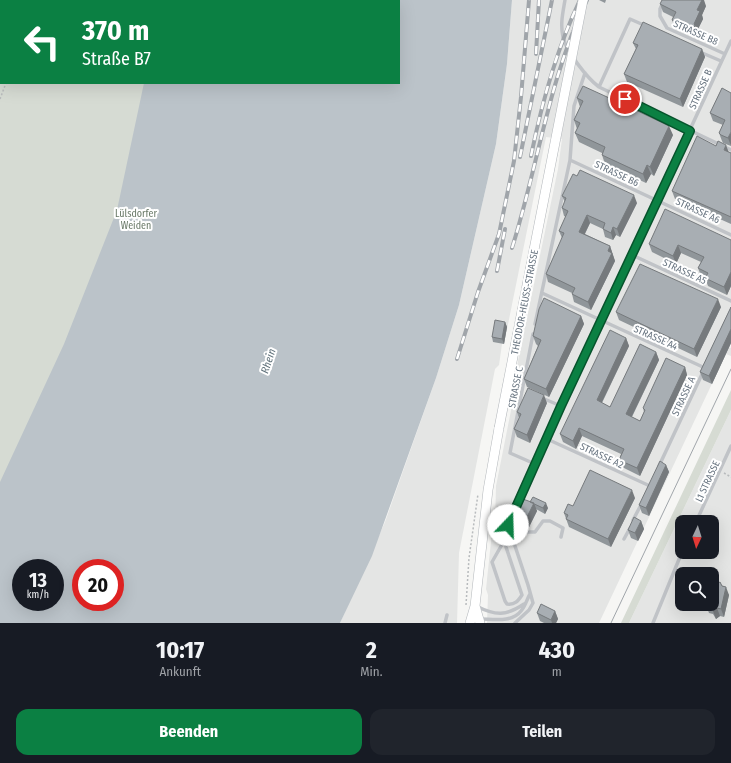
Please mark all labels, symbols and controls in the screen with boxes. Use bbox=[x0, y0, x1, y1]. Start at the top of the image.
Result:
text: 370 m bbox=[82, 14, 149, 47]
icon: left bbox=[16, 16, 68, 68]
street label: STRASSE B8 bbox=[672, 18, 720, 48]
text: Straße B7 bbox=[82, 48, 151, 70]
street label: STRASSE B bbox=[687, 67, 715, 111]
pin bbox=[608, 82, 642, 116]
icon: arrive bbox=[614, 88, 636, 110]
street label: STRASSE B6 bbox=[593, 158, 641, 189]
street label: STRASSE A6 bbox=[674, 196, 722, 226]
park label: Lülsdorfer Weiden bbox=[115, 208, 157, 232]
street label: THEODOR-HEUSS-STRASSE bbox=[509, 248, 541, 356]
street label: STRASSE A5 bbox=[661, 257, 709, 287]
street label: STRASSE A4 bbox=[632, 323, 680, 353]
water label: Rhein bbox=[258, 347, 279, 375]
street label: STRASSE C bbox=[506, 365, 526, 409]
street label: STRASSE A bbox=[670, 374, 699, 418]
street label: STRASSE A2 bbox=[578, 441, 626, 471]
street label: L1 STRASSE bbox=[693, 459, 723, 504]
position arrow bbox=[487, 504, 529, 546]
north arrow bbox=[675, 515, 719, 559]
map controls bbox=[675, 515, 719, 611]
speed limit sign: 20 bbox=[72, 559, 124, 611]
button: search bbox=[675, 567, 719, 611]
text: 13 bbox=[29, 568, 47, 592]
text: km/h bbox=[27, 589, 49, 601]
text: 10:17 bbox=[156, 636, 204, 664]
text: 2 bbox=[366, 636, 377, 664]
text: 430 bbox=[538, 636, 575, 664]
text: Ankunft bbox=[159, 664, 201, 679]
text: Min. bbox=[360, 664, 382, 679]
text: m bbox=[552, 664, 562, 679]
button: Beenden bbox=[16, 709, 362, 755]
button: Teilen bbox=[370, 709, 715, 755]

